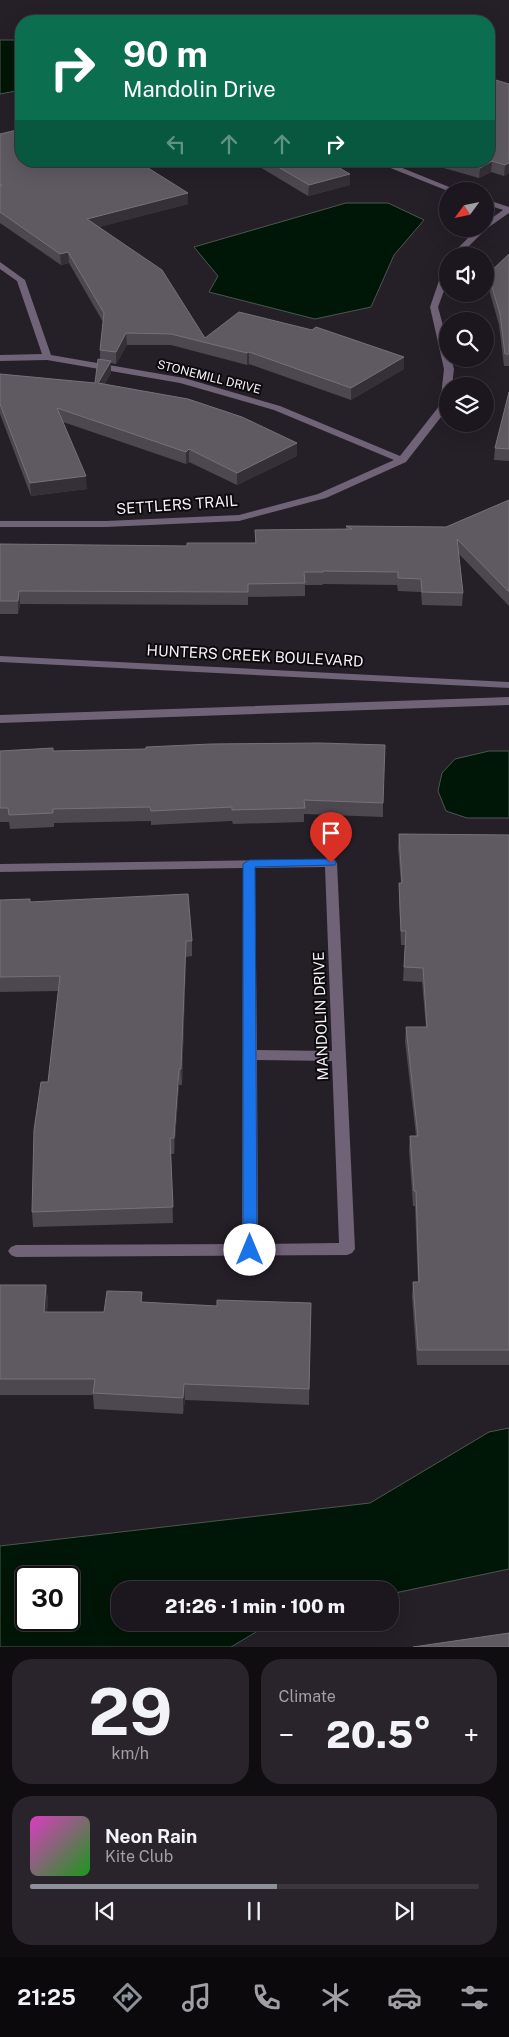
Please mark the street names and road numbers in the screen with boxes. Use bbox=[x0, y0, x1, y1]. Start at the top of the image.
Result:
street label: STONEMILL DRIVE bbox=[156, 357, 262, 397]
street label: SETTLERS TRAIL bbox=[115, 492, 238, 517]
street label: HUNTERS CREEK BOULEVARD bbox=[146, 641, 364, 670]
street label: MANDOLIN DRIVE bbox=[310, 951, 331, 1081]

